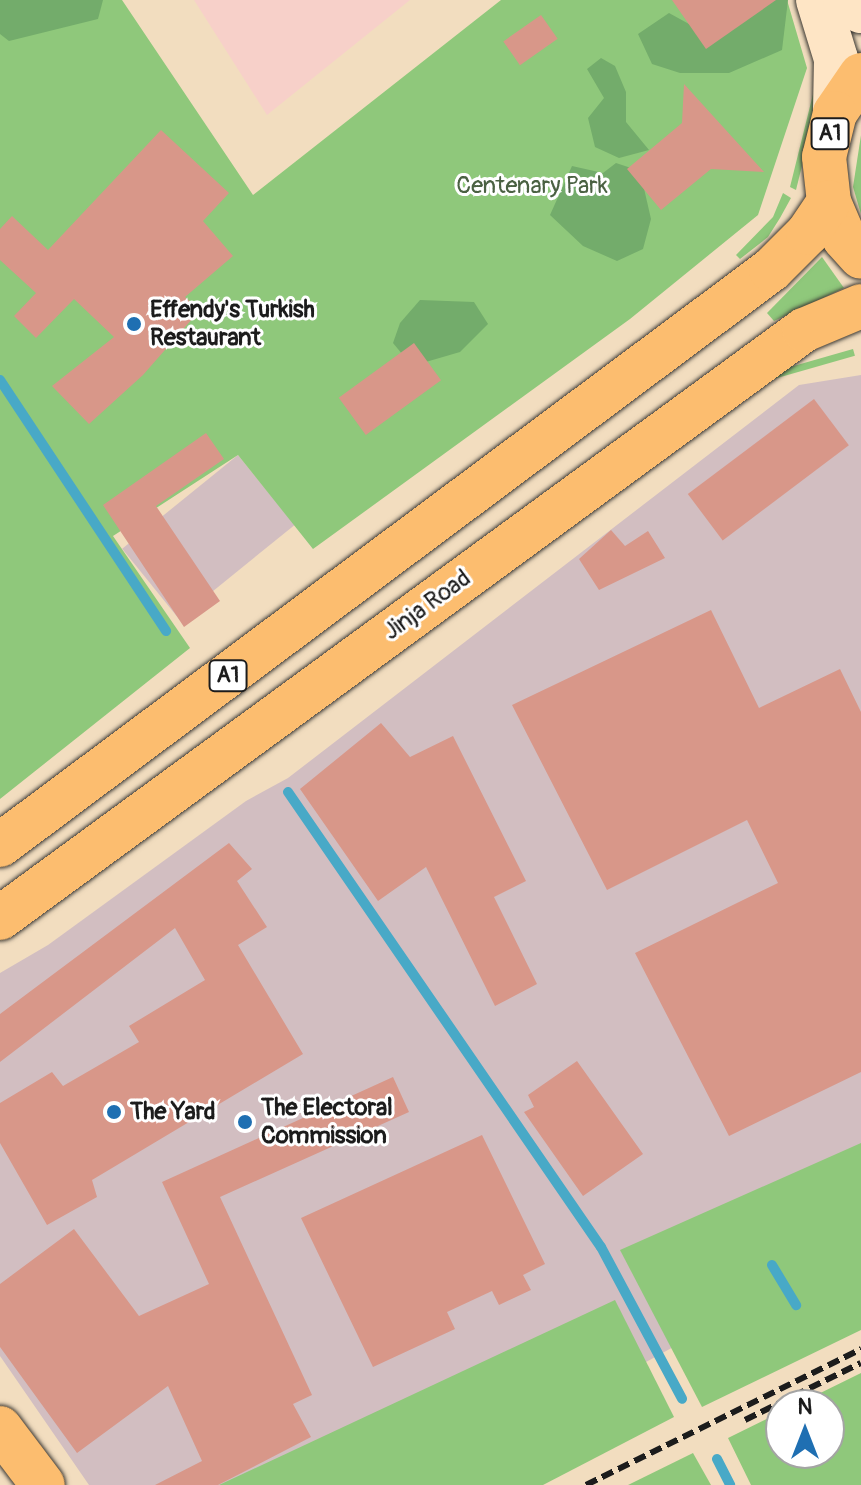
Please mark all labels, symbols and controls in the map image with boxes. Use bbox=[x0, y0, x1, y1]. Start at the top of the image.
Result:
road number: A1 bbox=[810, 116, 850, 152]
park label: Centenary Park bbox=[456, 172, 608, 200]
place label: Effendy's Turkish Restaurant bbox=[150, 296, 315, 352]
marker: Effendy's Turkish Restaurant bbox=[125, 315, 143, 333]
street label: Jinja Road bbox=[378, 564, 476, 646]
road number: A1 bbox=[208, 658, 248, 694]
place label: The Electoral Commission bbox=[261, 1094, 393, 1150]
place label: The Yard bbox=[130, 1098, 216, 1126]
marker: The Yard bbox=[105, 1103, 123, 1121]
marker: The Electoral Commission bbox=[236, 1113, 254, 1131]
north arrow bbox=[765, 1389, 845, 1469]
text: N bbox=[798, 1393, 812, 1421]

